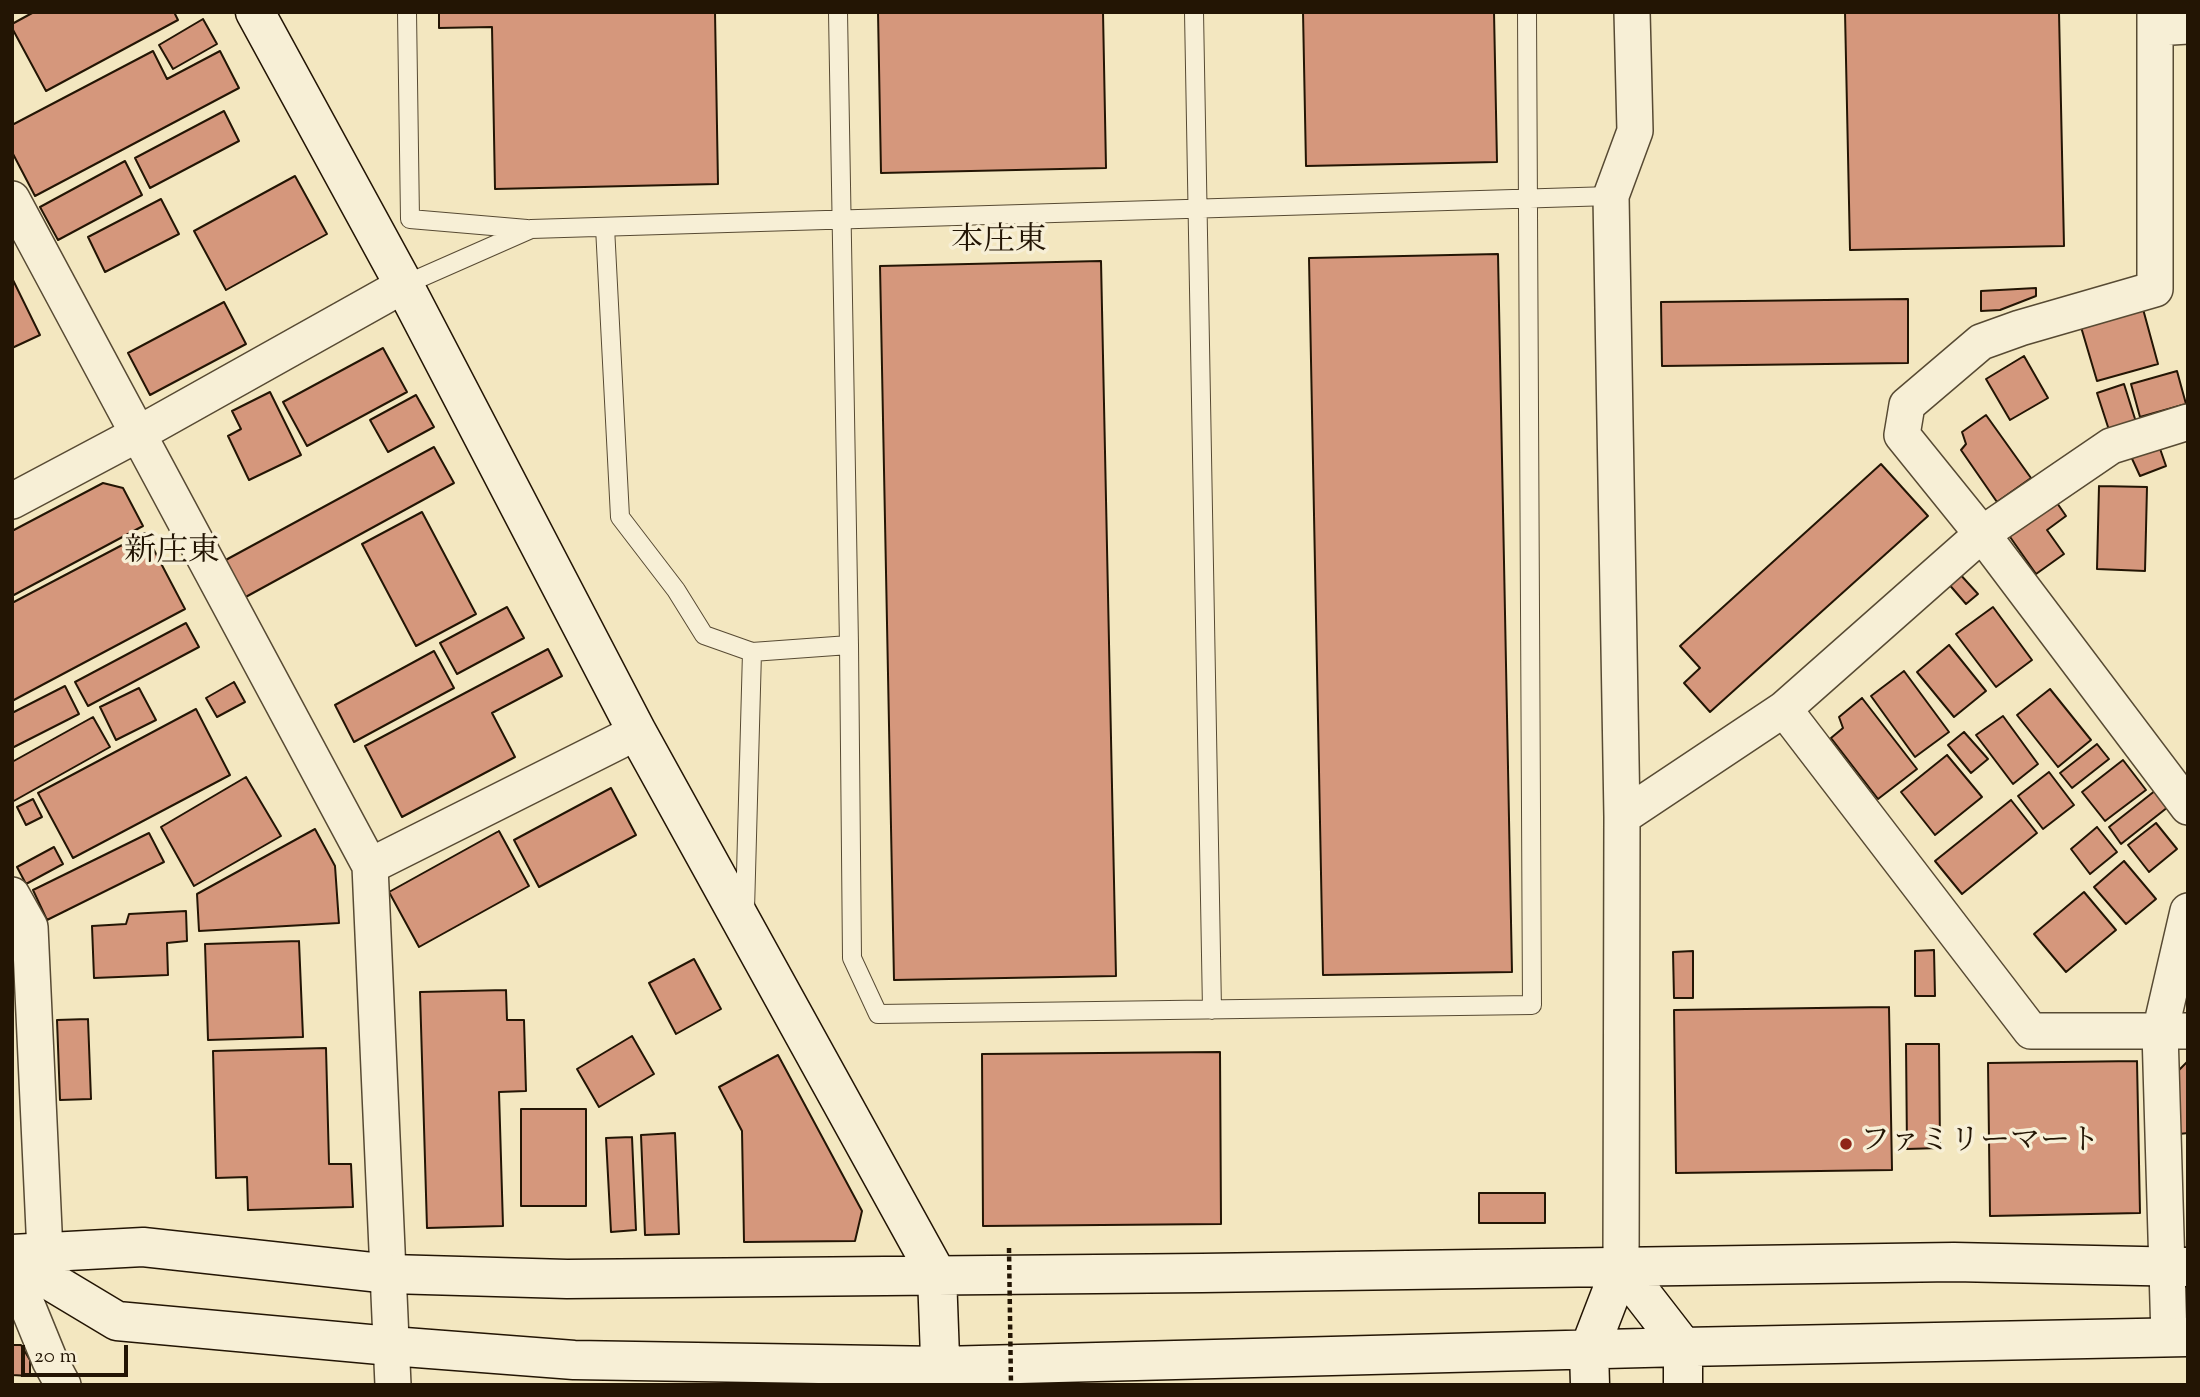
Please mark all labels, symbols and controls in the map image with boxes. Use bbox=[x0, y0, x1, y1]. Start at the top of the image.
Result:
district label: 本庄東 bbox=[951, 225, 1047, 263]
district label: 新庄東 bbox=[124, 536, 220, 574]
place label: ファミリーマート bbox=[1860, 1126, 2100, 1162]
marker: ファミリーマート bbox=[1838, 1136, 1854, 1152]
scale bar bbox=[24, 1330, 131, 1374]
text: 20 m bbox=[34, 1342, 77, 1372]

